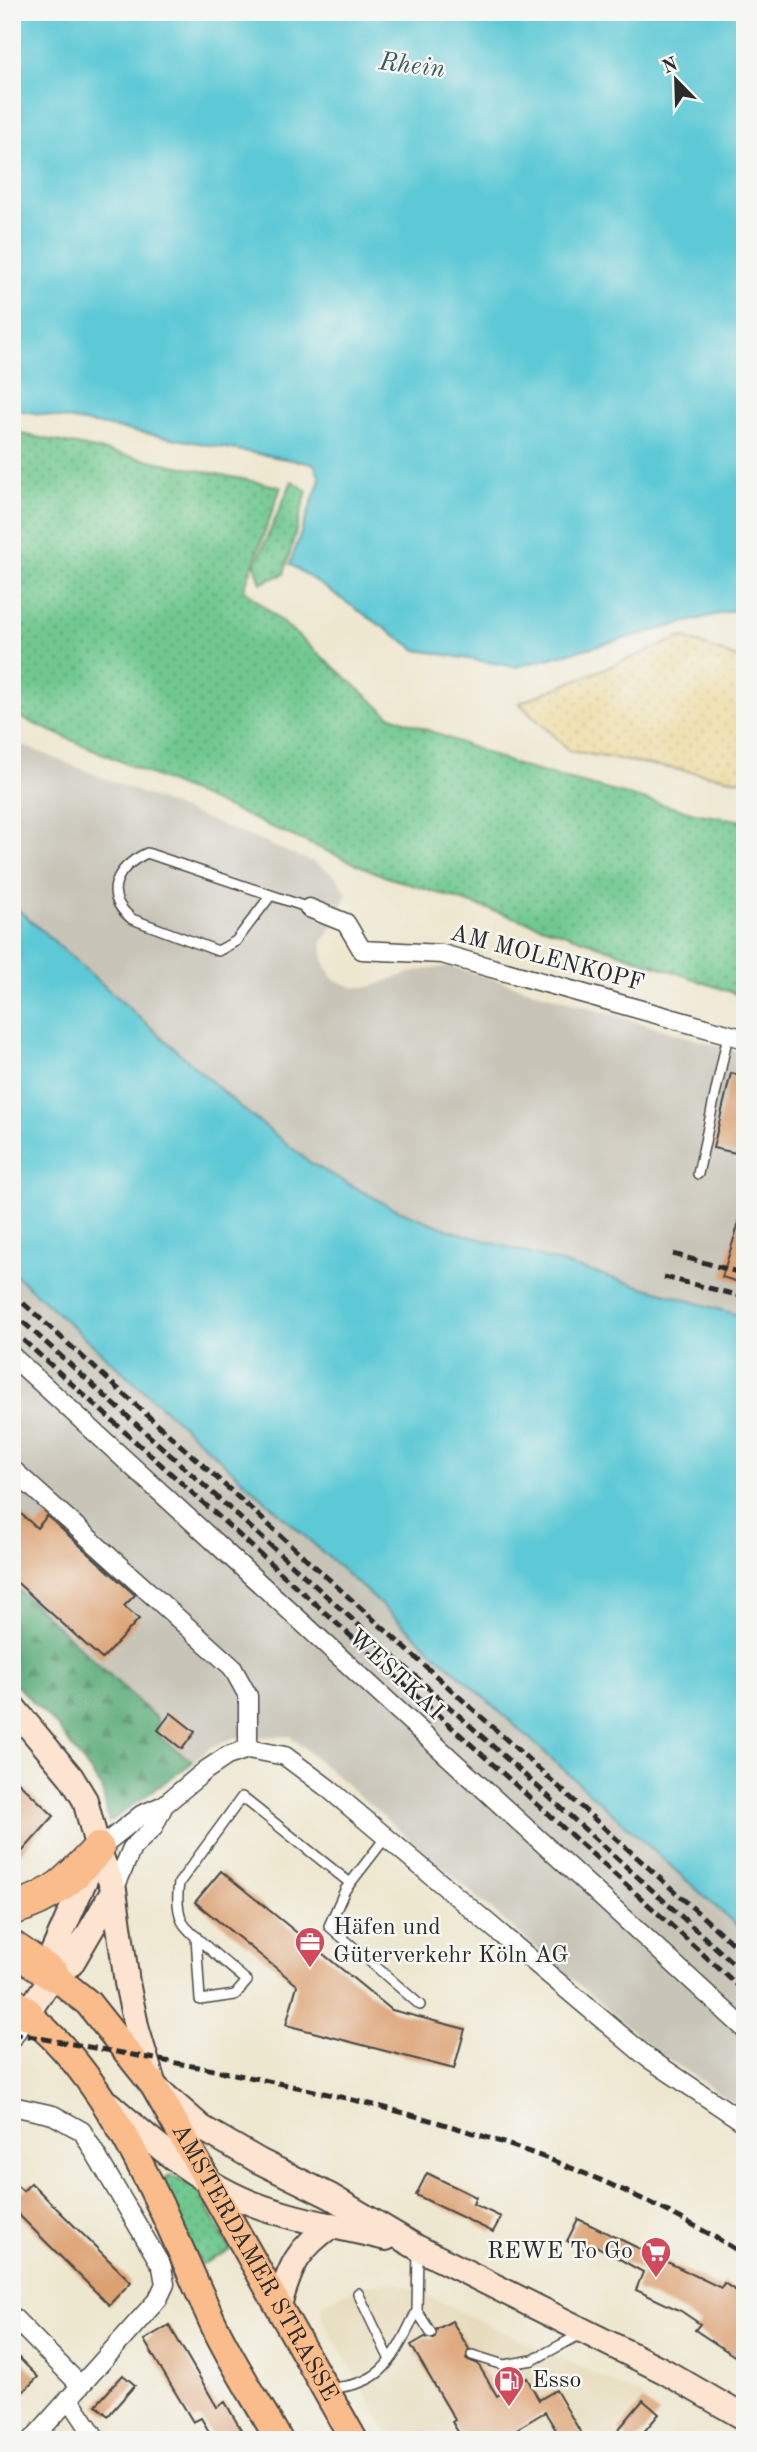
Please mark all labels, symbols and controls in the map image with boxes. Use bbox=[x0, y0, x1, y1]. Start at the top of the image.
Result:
north arrow bbox=[642, 46, 712, 116]
water label: Rhein bbox=[377, 49, 447, 83]
text: N bbox=[660, 55, 681, 78]
street label: AM MOLENKOPF bbox=[447, 922, 647, 996]
street label: WESTKAI bbox=[343, 1625, 447, 1725]
place label: Häfen und Güterverkehr Köln AG bbox=[333, 1916, 569, 1968]
office icon: Häfen und Güterverkehr Köln AG bbox=[293, 1925, 327, 1969]
street label: AMSTERDAMER STRASSE bbox=[166, 2120, 342, 2406]
supermarket icon: REWE To Go bbox=[639, 2235, 673, 2279]
place label: REWE To Go bbox=[487, 2240, 633, 2264]
fuel station icon: Esso bbox=[492, 2364, 526, 2408]
place label: Esso bbox=[532, 2369, 581, 2393]

